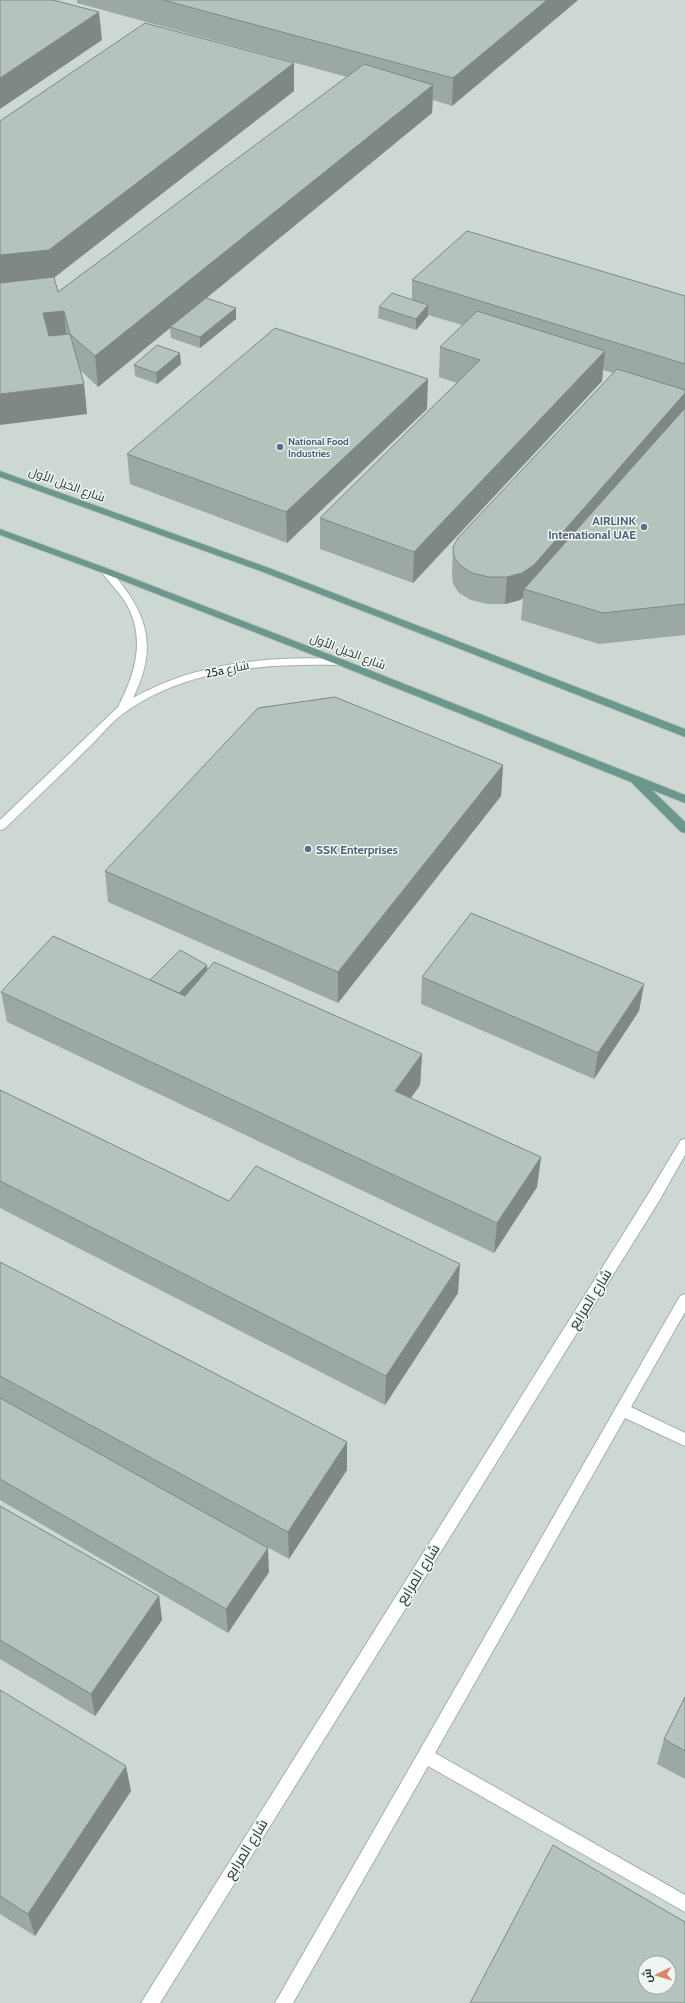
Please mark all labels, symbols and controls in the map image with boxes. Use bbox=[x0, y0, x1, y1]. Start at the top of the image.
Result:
place label: National Food Industries bbox=[288, 435, 349, 460]
marker: National Food Industries bbox=[275, 442, 285, 452]
street label: شارع الخيل الأول bbox=[27, 463, 107, 506]
place label: AIRLINK Intenational UAE bbox=[548, 513, 636, 542]
marker: AIRLINK Intenational UAE bbox=[639, 522, 649, 532]
street label: شارع الخيل الأول bbox=[308, 630, 388, 673]
street label: 25a شارع bbox=[204, 657, 251, 682]
place label: SSK Enterprises bbox=[316, 842, 398, 857]
marker: SSK Enterprises bbox=[303, 844, 313, 854]
street label: شارع المرابع bbox=[564, 1265, 616, 1333]
street label: شارع المرابع bbox=[392, 1540, 444, 1608]
street label: شارع المرابع bbox=[220, 1815, 272, 1883]
north arrow bbox=[637, 1955, 677, 1995]
text: ش bbox=[639, 1968, 655, 1984]

